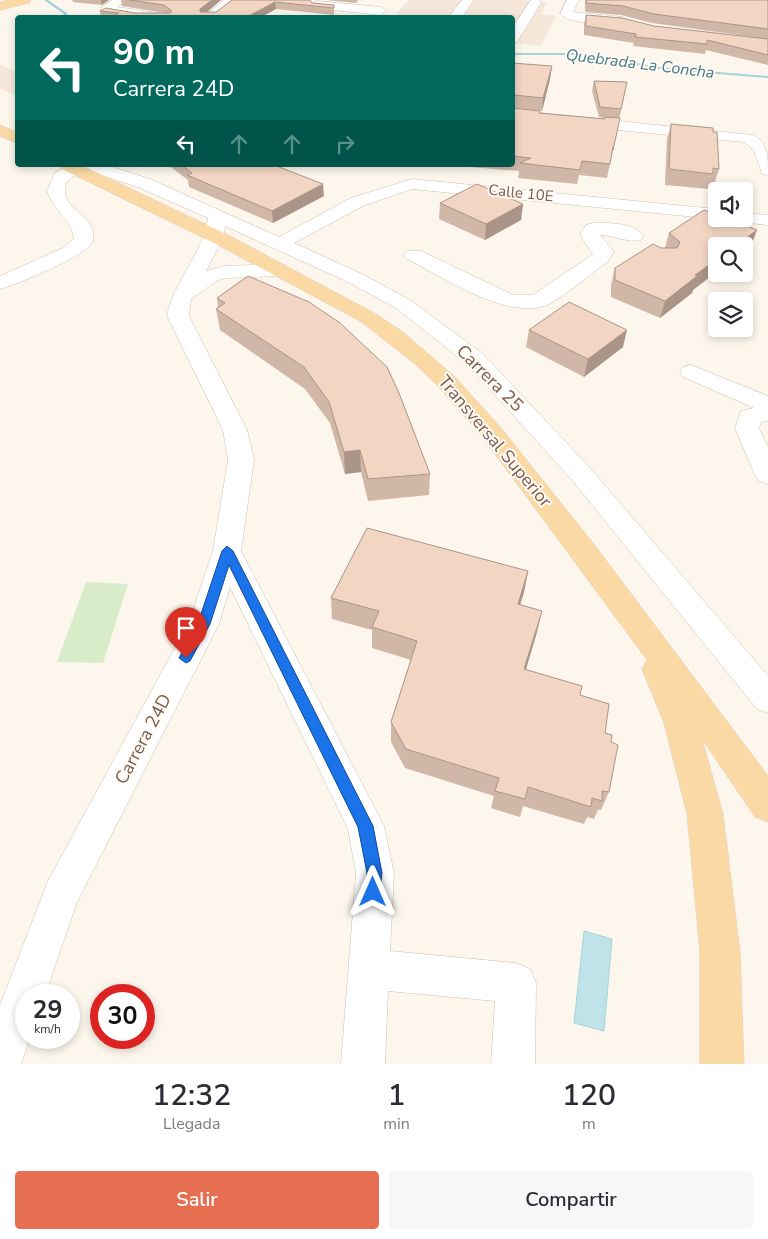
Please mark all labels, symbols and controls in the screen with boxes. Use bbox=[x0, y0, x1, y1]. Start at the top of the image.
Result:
text: 90 m bbox=[113, 29, 195, 76]
icon: left bbox=[30, 35, 95, 100]
water label: Quebrada La Concha bbox=[564, 44, 716, 84]
text: Carrera 24D bbox=[113, 74, 234, 104]
icon: left bbox=[172, 130, 200, 158]
icon: ahead bbox=[225, 130, 253, 158]
icon: ahead bbox=[278, 130, 306, 158]
icon: right bbox=[331, 130, 359, 158]
street label: Calle 10E bbox=[488, 180, 554, 206]
map controls bbox=[708, 182, 753, 337]
button: sound bbox=[708, 182, 753, 227]
button: search bbox=[708, 237, 753, 282]
button: layers bbox=[708, 292, 753, 337]
street label: Carrera 25 bbox=[451, 339, 529, 417]
street label: Transversal Superior bbox=[433, 370, 558, 513]
pin bbox=[165, 607, 207, 658]
icon: arrive bbox=[172, 614, 200, 642]
street label: Carrera 24D bbox=[109, 690, 177, 788]
position arrow bbox=[346, 865, 398, 917]
speed limit sign: 30 bbox=[90, 984, 155, 1049]
text: 29 bbox=[32, 993, 63, 1027]
text: km/h bbox=[34, 1021, 61, 1037]
text: 12:32 bbox=[152, 1075, 231, 1116]
text: 1 bbox=[388, 1075, 406, 1116]
text: 120 bbox=[562, 1075, 616, 1116]
text: Llegada bbox=[163, 1113, 220, 1135]
text: min bbox=[383, 1113, 410, 1135]
text: m bbox=[582, 1113, 596, 1135]
button: Salir bbox=[15, 1171, 379, 1229]
button: Compartir bbox=[389, 1171, 753, 1229]

